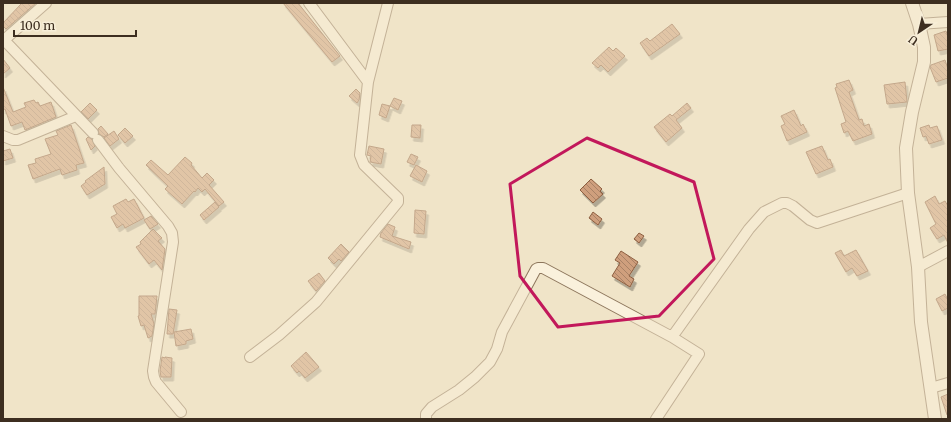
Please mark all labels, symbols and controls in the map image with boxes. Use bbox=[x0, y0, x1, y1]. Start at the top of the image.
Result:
scale bar bbox=[14, 12, 136, 38]
north arrow bbox=[899, 12, 939, 52]
text: 100 m bbox=[20, 18, 55, 33]
text: U bbox=[905, 32, 921, 48]

